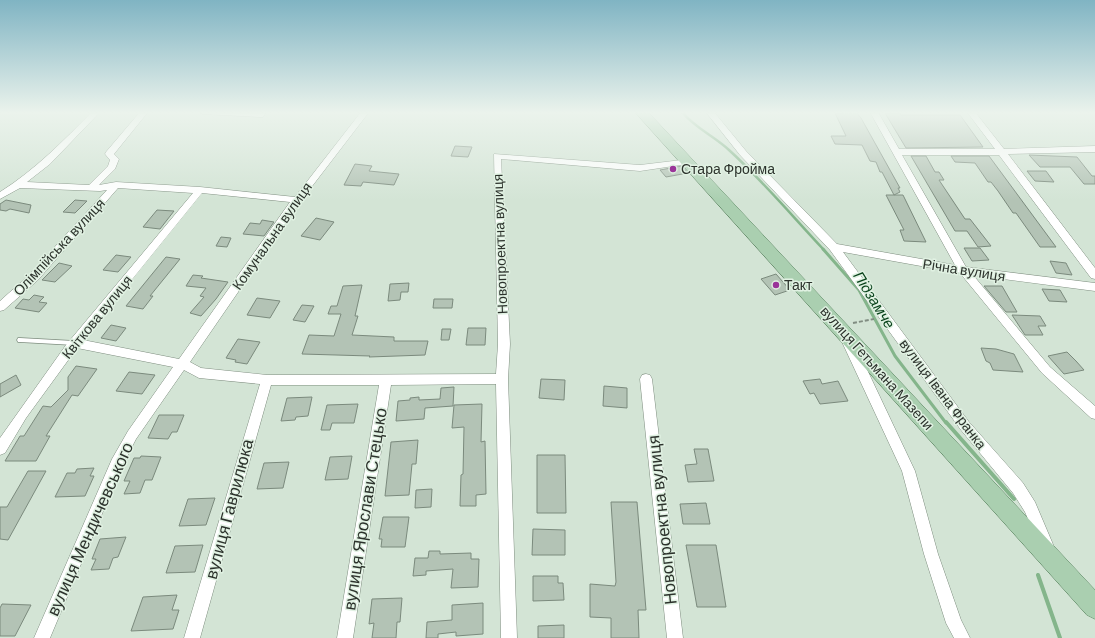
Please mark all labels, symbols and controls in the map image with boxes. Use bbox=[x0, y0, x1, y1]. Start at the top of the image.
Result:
place label: Стара Фройма bbox=[681, 160, 775, 177]
marker: Стара Фройма bbox=[668, 164, 678, 174]
street label: Новопроектна вулиця bbox=[489, 174, 510, 314]
street label: Комунальна вулиця bbox=[228, 179, 315, 293]
street label: Олімпійська вулиця bbox=[9, 194, 108, 299]
street label: Річна вулиця bbox=[922, 255, 1007, 284]
water label: Підзамче bbox=[850, 268, 899, 331]
street label: Квіткова вулиця bbox=[58, 272, 135, 362]
place label: Такт bbox=[784, 276, 813, 293]
marker: Такт bbox=[771, 280, 781, 290]
street label: вулиця Гетьмана Мазепи bbox=[817, 302, 937, 433]
street label: вулиця Івана Франка bbox=[896, 335, 991, 452]
street label: вулиця Ярослави Стецько bbox=[338, 406, 390, 611]
street label: Новопроектна вулиця bbox=[642, 434, 680, 606]
street label: вулиця Гаврилюка bbox=[200, 436, 256, 581]
street label: вулиця Мендичевського bbox=[42, 439, 136, 619]

